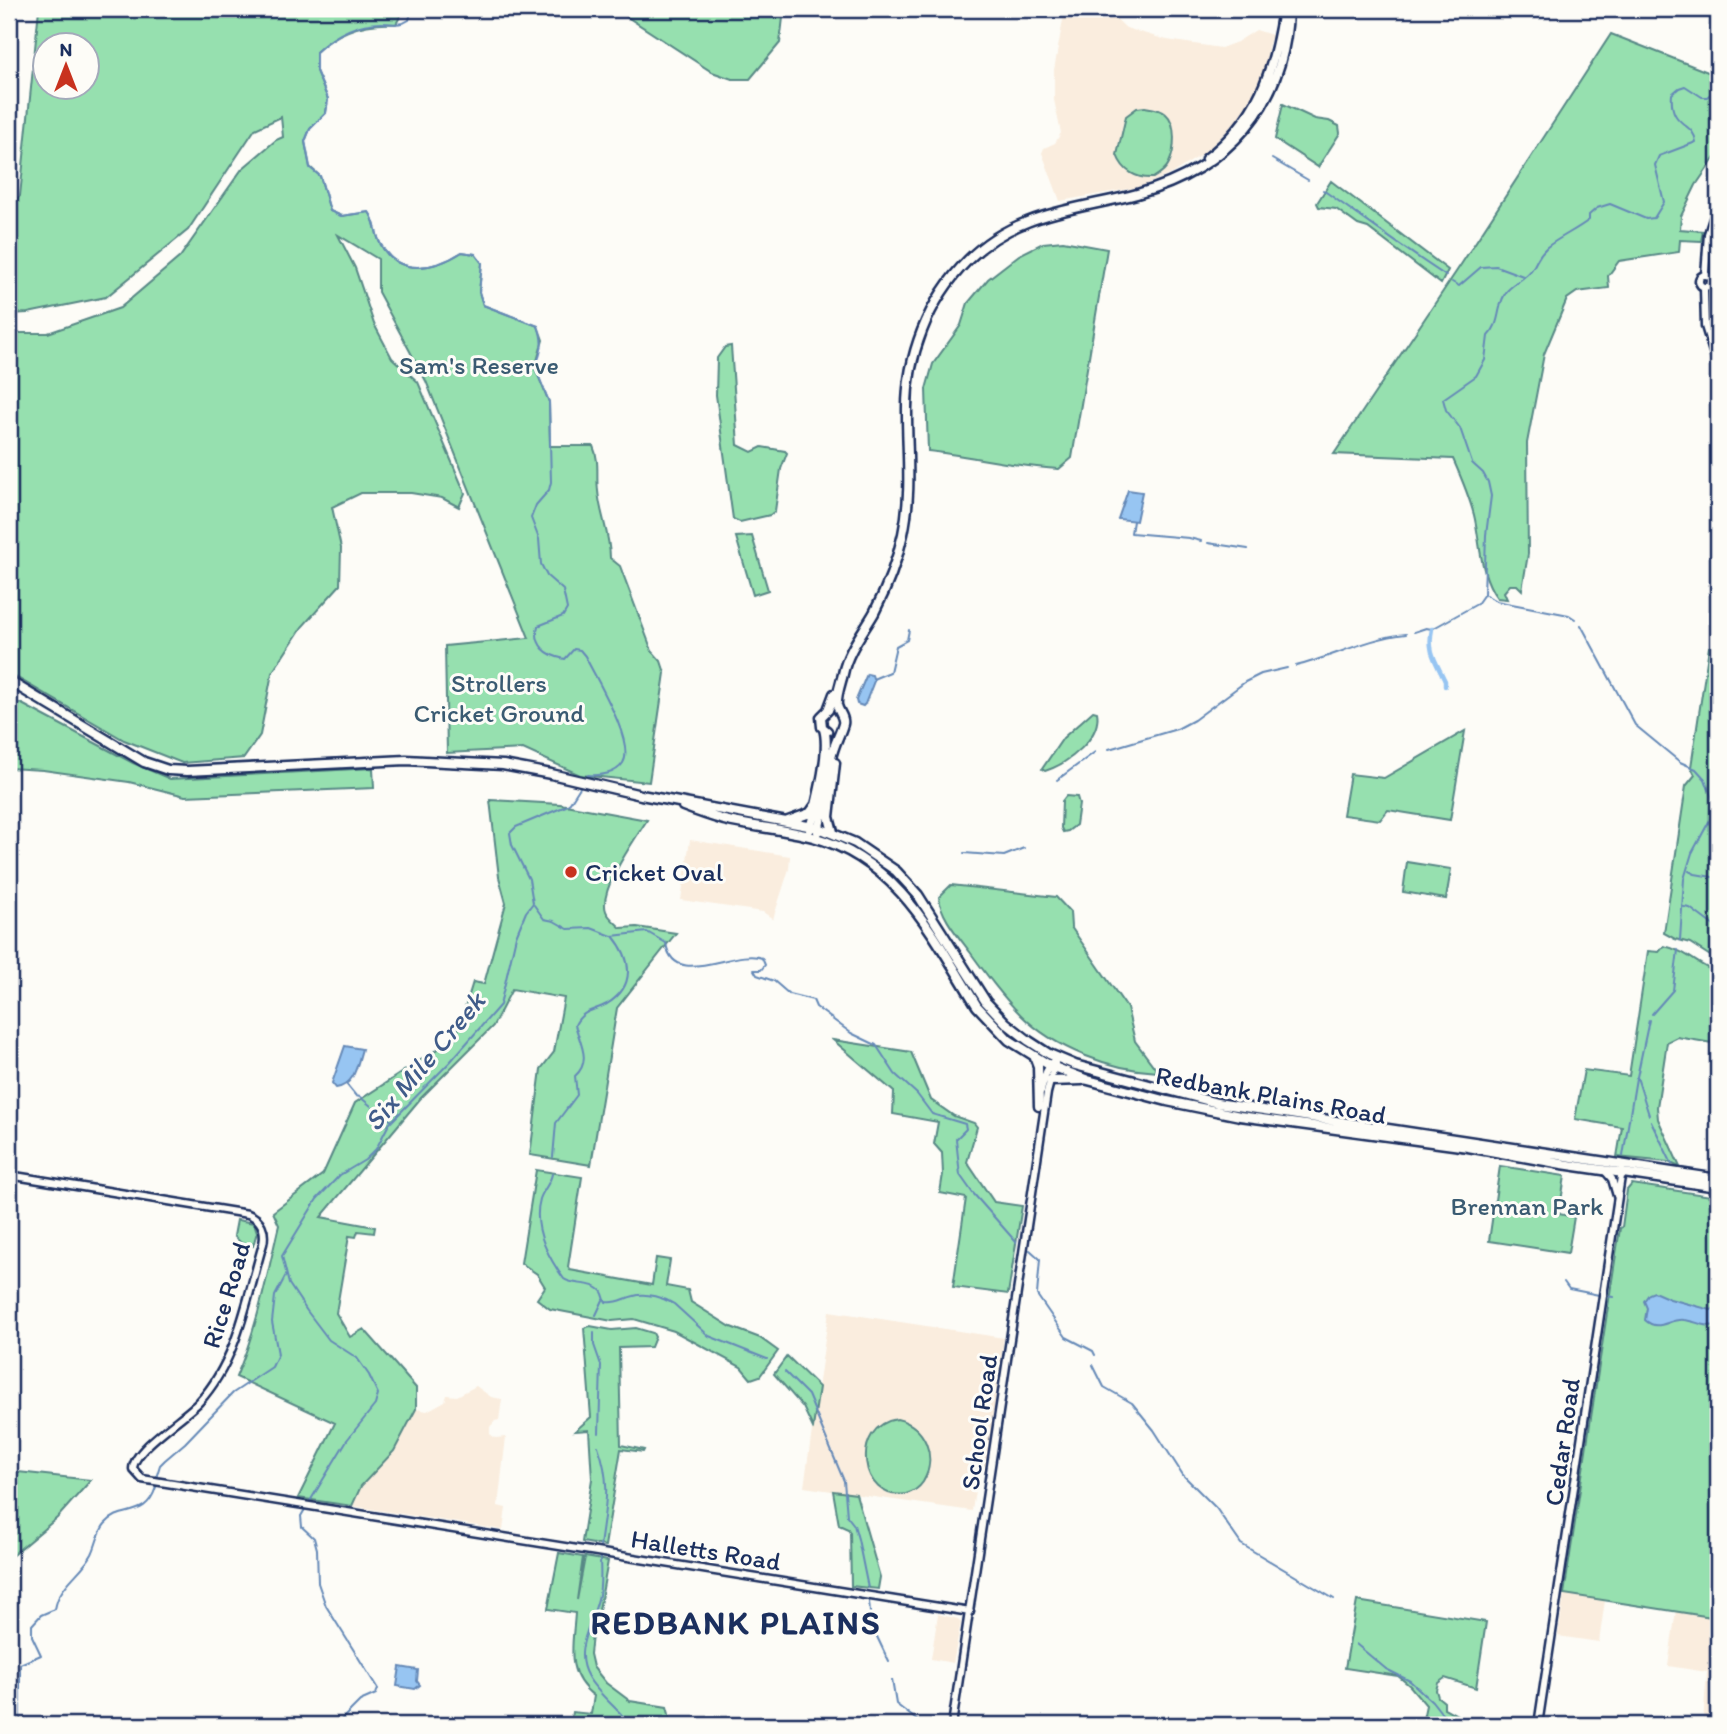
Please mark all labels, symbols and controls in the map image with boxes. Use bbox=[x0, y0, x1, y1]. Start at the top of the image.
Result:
north arrow bbox=[32, 32, 102, 102]
text: N bbox=[60, 38, 72, 61]
park label: Sam's Reserve bbox=[399, 349, 559, 381]
park label: Strollers Cricket Ground bbox=[413, 667, 585, 729]
place label: Cricket Oval bbox=[585, 856, 723, 888]
marker: Cricket Oval bbox=[563, 864, 579, 880]
water label: Six Mile Creek bbox=[356, 983, 493, 1137]
street label: Redbank Plains Road bbox=[1153, 1059, 1389, 1131]
park label: Brennan Park bbox=[1450, 1190, 1604, 1222]
street label: Rice Road bbox=[195, 1238, 257, 1352]
street label: School Road bbox=[954, 1351, 1004, 1492]
street label: Cedar Road bbox=[1537, 1376, 1587, 1508]
street label: Halletts Road bbox=[629, 1522, 784, 1578]
district label: REDBANK PLAINS bbox=[591, 1603, 881, 1642]

